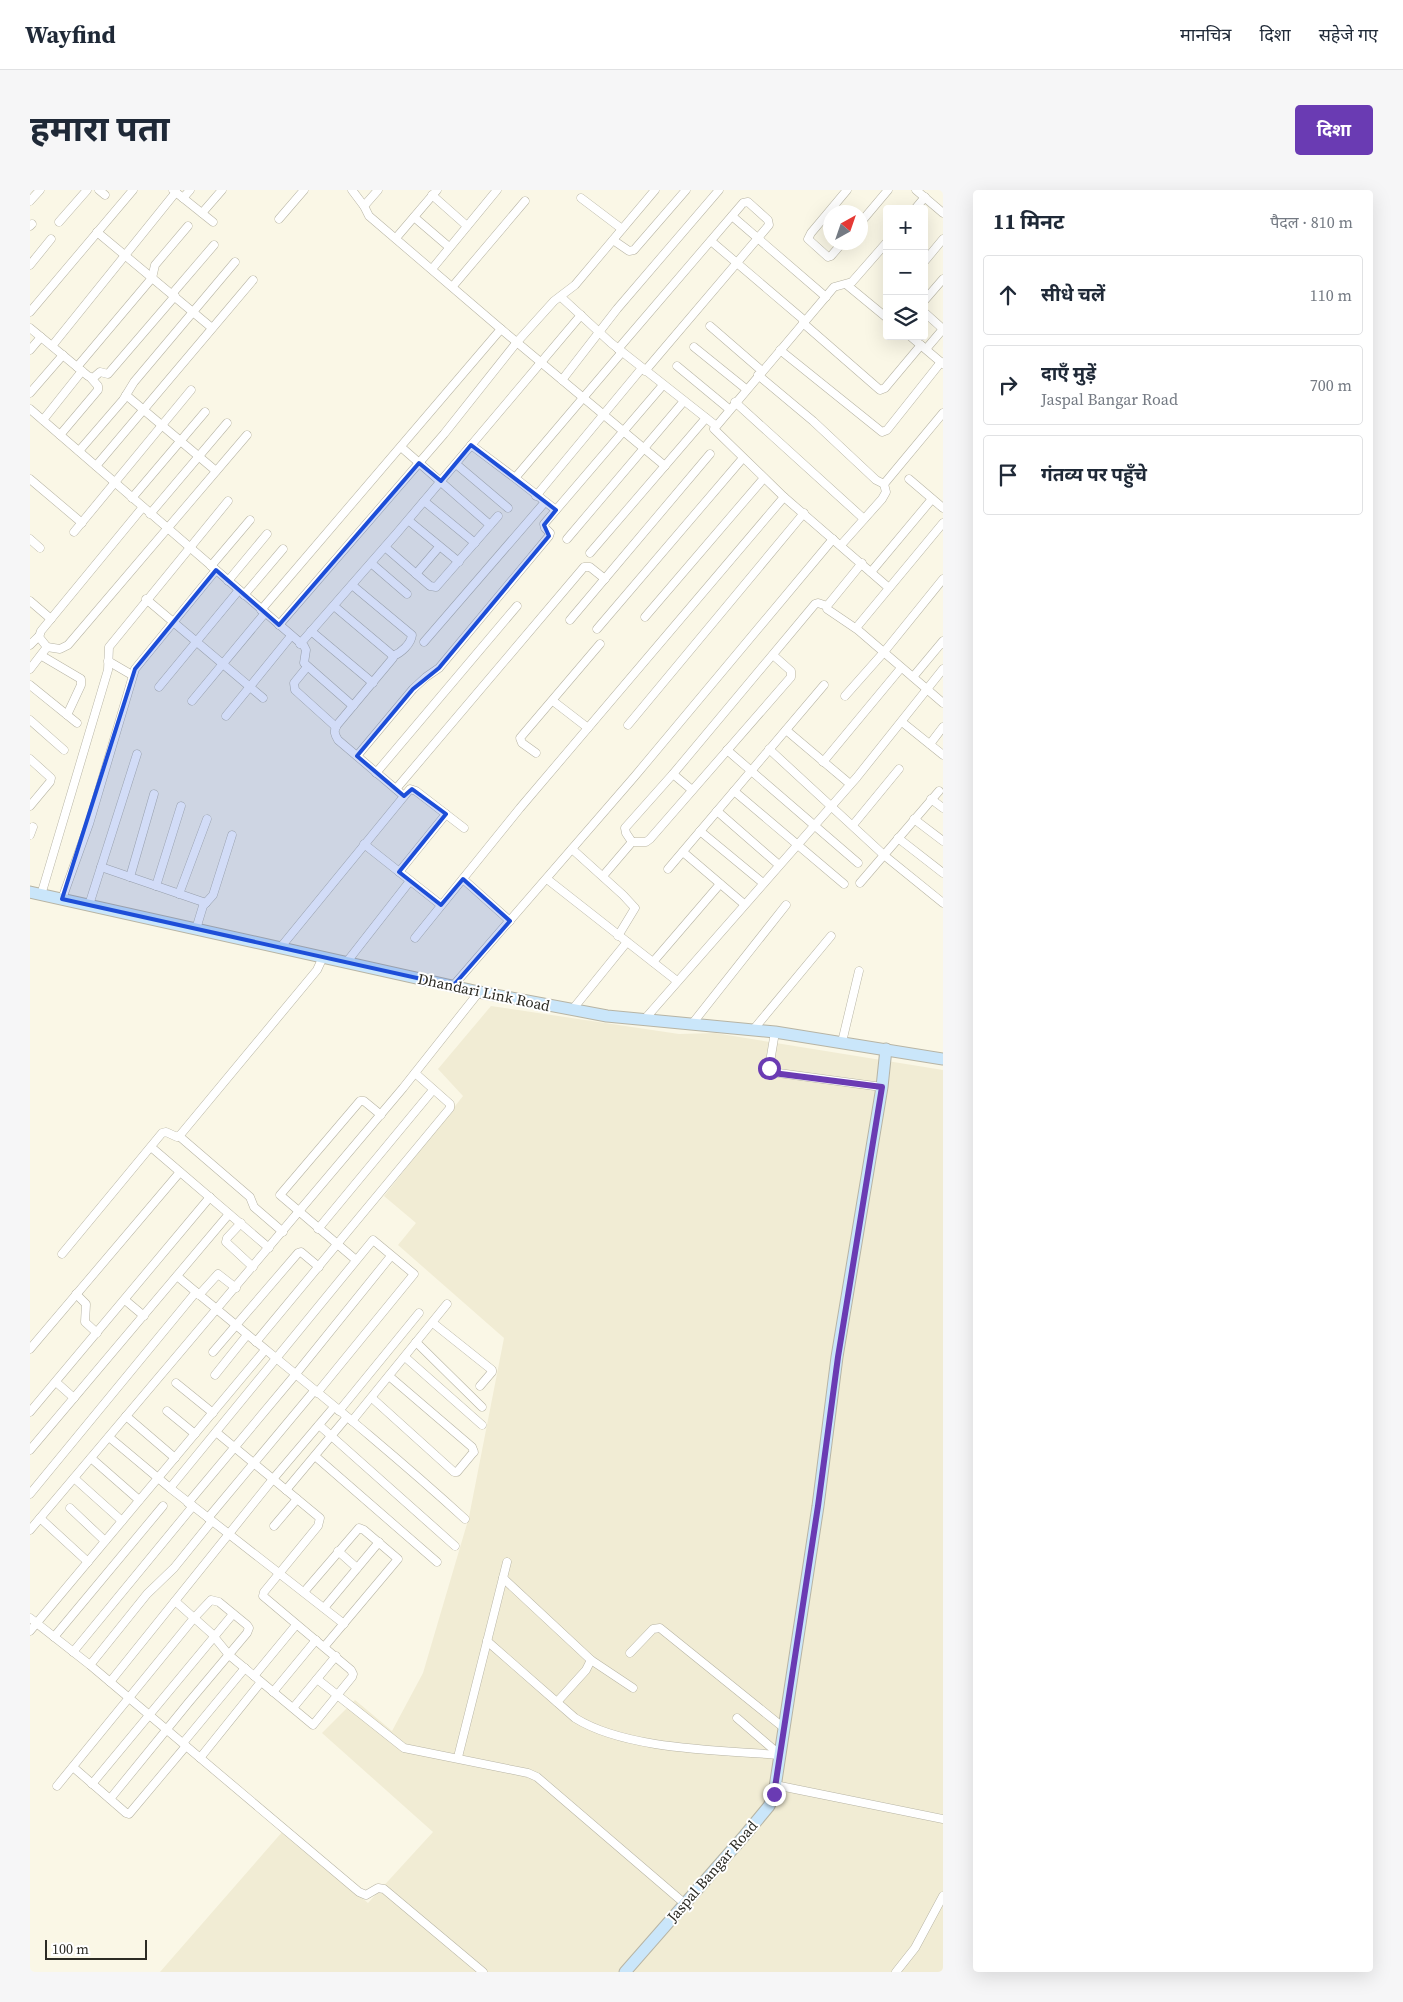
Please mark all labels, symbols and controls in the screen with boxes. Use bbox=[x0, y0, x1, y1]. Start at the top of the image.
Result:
text: Wayfind bbox=[25, 18, 116, 51]
text: मानचित्र bbox=[1180, 22, 1232, 47]
text: दिशा bbox=[1260, 22, 1291, 47]
text: सहेजे गए bbox=[1319, 22, 1378, 47]
text: हमारा पता bbox=[30, 105, 170, 153]
button: दिशा bbox=[1295, 105, 1373, 155]
north arrow bbox=[823, 205, 868, 250]
map controls bbox=[883, 205, 928, 340]
button: + bbox=[883, 205, 928, 250]
text: 11 मिनट bbox=[993, 207, 1064, 236]
text: पैदल · 810 m bbox=[1270, 211, 1353, 233]
button: − bbox=[883, 250, 928, 295]
icon: ahead bbox=[994, 281, 1022, 309]
text: सीधे चलें bbox=[1041, 281, 1105, 307]
text: 110 m bbox=[1310, 284, 1352, 306]
button: layers bbox=[883, 295, 928, 340]
text: दाएँ मुड़ें bbox=[1041, 360, 1096, 386]
icon: right bbox=[994, 371, 1022, 399]
text: 700 m bbox=[1310, 374, 1352, 396]
text: Jaspal Bangar Road bbox=[1041, 388, 1178, 410]
icon: arrive bbox=[994, 461, 1022, 489]
text: गंतव्य पर पहुँचे bbox=[1041, 461, 1147, 487]
street label: Dhandari Link Road bbox=[416, 968, 552, 1016]
route start bbox=[758, 1057, 781, 1080]
route end bbox=[763, 1783, 786, 1806]
street label: Jaspal Bangar Road bbox=[661, 1815, 762, 1927]
scale bar bbox=[45, 1937, 148, 1960]
text: 100 m bbox=[52, 1939, 89, 1959]

